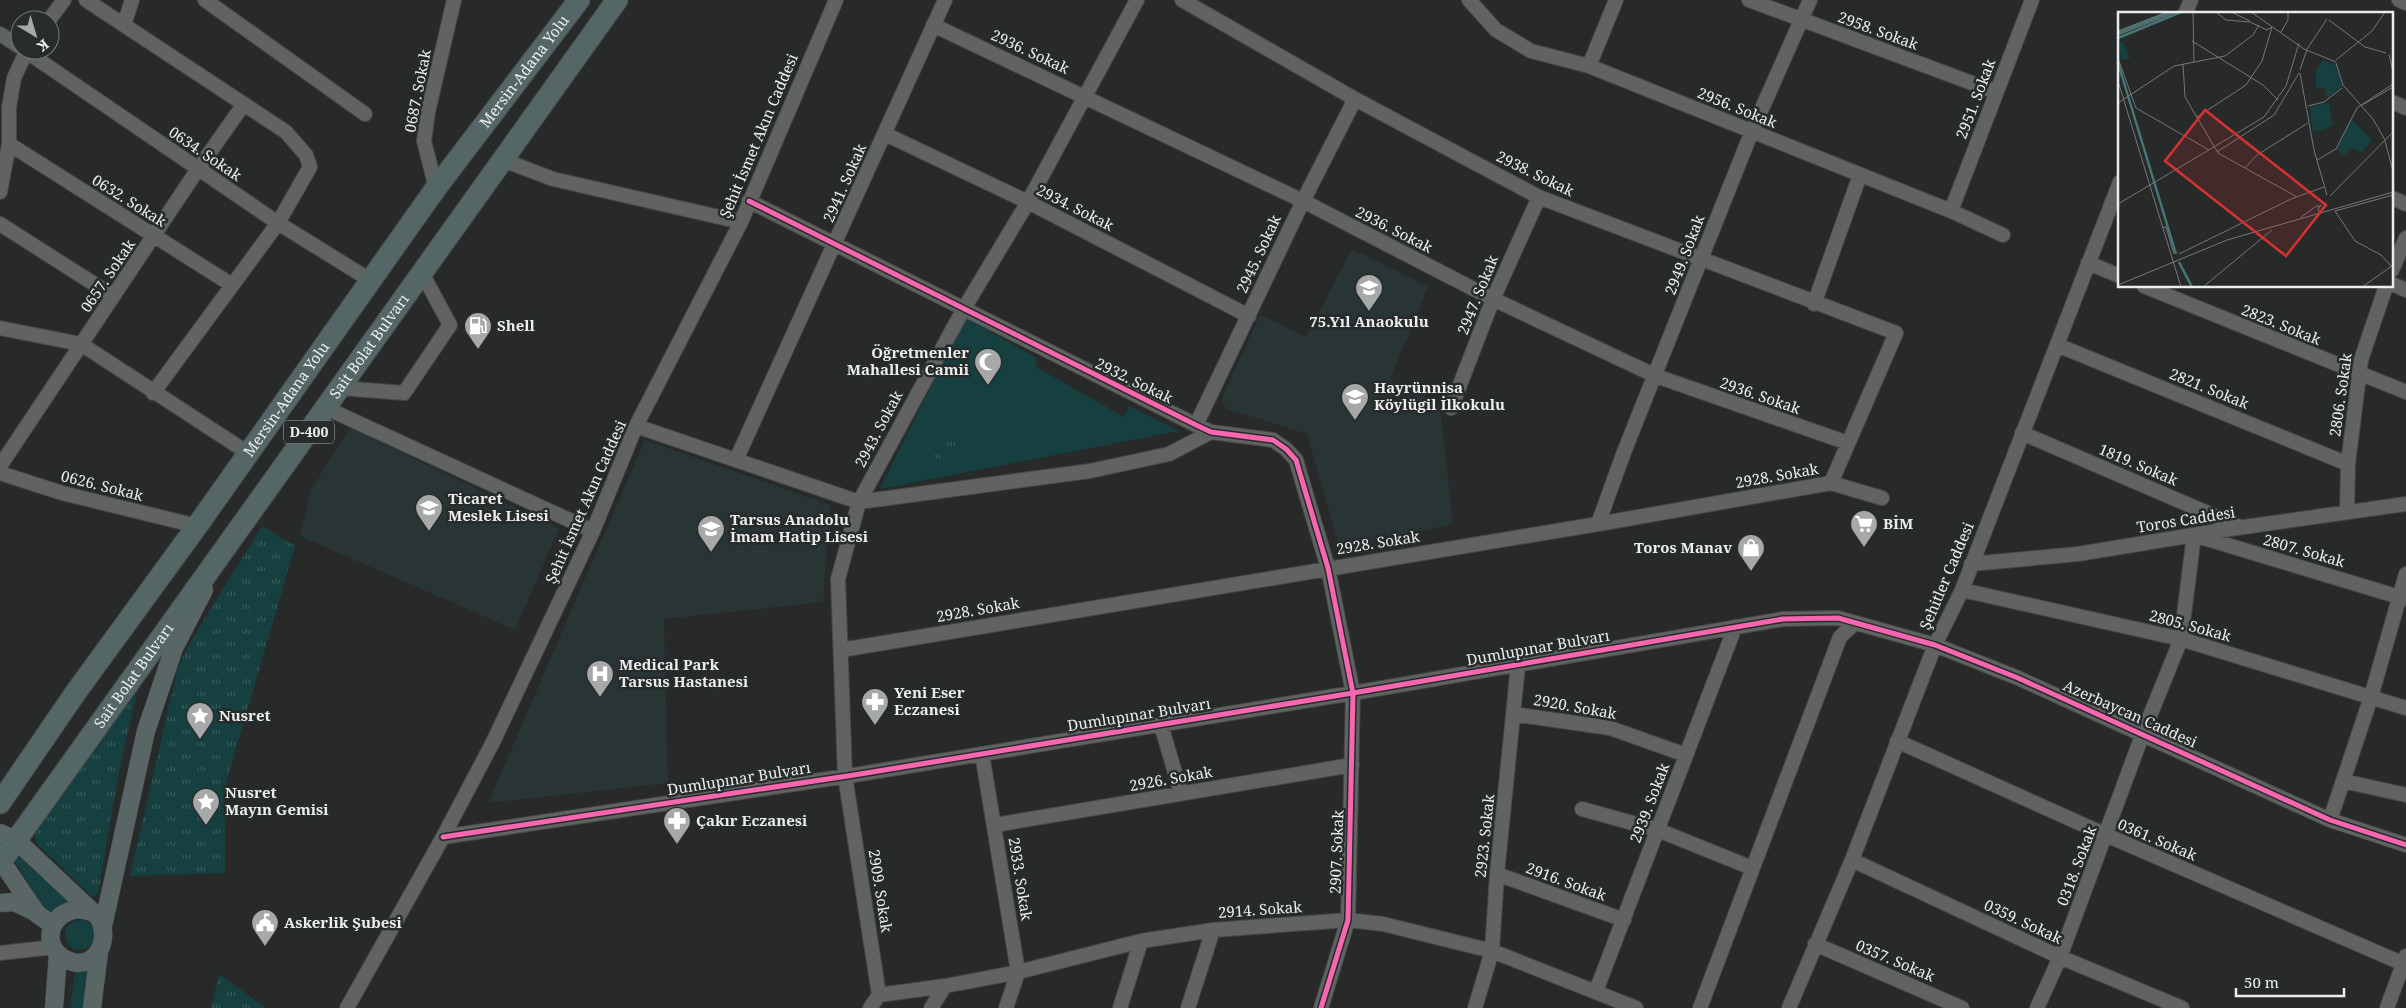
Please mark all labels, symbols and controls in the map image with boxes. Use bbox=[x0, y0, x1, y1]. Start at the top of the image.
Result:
street label: 2958. Sokak bbox=[1835, 6, 1921, 54]
north arrow bbox=[10, 10, 60, 60]
street label: Mersin-Adana Yolu bbox=[474, 10, 573, 131]
inset map bbox=[2118, 12, 2394, 288]
street label: 2936. Sokak bbox=[988, 24, 1073, 78]
text: K bbox=[33, 35, 53, 57]
street label: 0687. Sokak bbox=[399, 47, 435, 134]
street label: Şehit İsmet Akın Caddesi bbox=[714, 50, 802, 221]
street label: 2951. Sokak bbox=[1951, 56, 2000, 141]
street label: 2956. Sokak bbox=[1695, 82, 1780, 132]
street label: 0634. Sokak bbox=[165, 121, 246, 185]
street label: 2941. Sokak bbox=[818, 140, 870, 225]
street label: 2938. Sokak bbox=[1493, 146, 1578, 201]
street label: 0632. Sokak bbox=[89, 169, 171, 231]
street label: 2934. Sokak bbox=[1033, 179, 1118, 235]
street label: 2936. Sokak bbox=[1352, 201, 1437, 257]
street label: 2945. Sokak bbox=[1231, 211, 1285, 296]
street label: 2949. Sokak bbox=[1660, 212, 1709, 297]
street label: 0657. Sokak bbox=[75, 235, 139, 316]
street label: 2947. Sokak bbox=[1452, 252, 1502, 337]
school or university icon: 75.Yıl Anaokulu bbox=[1354, 273, 1384, 312]
street label: Sait Bolat Bulvarı bbox=[324, 289, 413, 402]
street label: 2823. Sokak bbox=[2239, 299, 2324, 349]
fuel station icon: Shell bbox=[463, 311, 493, 350]
place label: 75.Yıl Anaokulu bbox=[1309, 311, 1429, 331]
place label: Shell bbox=[497, 315, 536, 335]
street label: Mersin-Adana Yolu bbox=[238, 337, 333, 460]
place label: Öğretmenler Mahallesi Camii bbox=[847, 342, 970, 379]
mosque icon: Öğretmenler Mahallesi Camii bbox=[973, 347, 1003, 386]
street label: 2806. Sokak bbox=[2324, 352, 2356, 438]
street label: 2932. Sokak bbox=[1092, 353, 1177, 408]
street label: 2821. Sokak bbox=[2167, 363, 2252, 413]
street label: 2936. Sokak bbox=[1717, 372, 1803, 418]
place label: Hayrünnisa Köylügil İlkokulu bbox=[1374, 377, 1505, 414]
school or university icon: Hayrünnisa Köylügil İlkokulu bbox=[1340, 382, 1370, 421]
street label: 2943. Sokak bbox=[850, 387, 907, 470]
street label: Şehit İsmet Akın Caddesi bbox=[540, 417, 630, 586]
road number: D-400 bbox=[284, 421, 334, 444]
street label: 1819. Sokak bbox=[2096, 438, 2181, 490]
street label: 2928. Sokak bbox=[1734, 458, 1820, 492]
street label: 0626. Sokak bbox=[59, 465, 146, 505]
place label: Ticaret Meslek Lisesi bbox=[448, 488, 549, 525]
school or university icon: Ticaret Meslek Lisesi bbox=[414, 493, 444, 532]
street label: Toros Caddesi bbox=[2135, 501, 2237, 537]
place label: Tarsus Anadolu İmam Hatip Lisesi bbox=[730, 509, 869, 546]
supermarket icon: BİM bbox=[1849, 509, 1879, 548]
place label: BİM bbox=[1883, 513, 1913, 533]
school or university icon: Tarsus Anadolu İmam Hatip Lisesi bbox=[696, 514, 726, 553]
street label: Şehitler Caddesi bbox=[1914, 519, 1978, 632]
street label: 2928. Sokak bbox=[1335, 526, 1421, 558]
street label: 2807. Sokak bbox=[2261, 529, 2348, 571]
shop icon: Toros Manav bbox=[1736, 533, 1766, 572]
place label: Toros Manav bbox=[1634, 537, 1733, 557]
street label: 2928. Sokak bbox=[935, 592, 1021, 626]
street label: 2805. Sokak bbox=[2147, 605, 2234, 646]
street label: Sait Bolat Bulvarı bbox=[89, 619, 177, 732]
street label: Dumlupınar Bulvarı bbox=[1465, 625, 1611, 669]
place label: Medical Park Tarsus Hastanesi bbox=[619, 654, 749, 691]
hospital icon: Medical Park Tarsus Hastanesi bbox=[585, 659, 615, 698]
street label: Azerbaycan Caddesi bbox=[2060, 675, 2201, 752]
place label: Yeni Eser Eczanesi bbox=[894, 682, 965, 719]
pharmacy icon: Yeni Eser Eczanesi bbox=[860, 687, 890, 726]
street label: 2920. Sokak bbox=[1532, 689, 1618, 723]
street label: Dumlupınar Bulvarı bbox=[1066, 693, 1212, 735]
place icon: Nusret bbox=[185, 701, 215, 740]
place label: Nusret bbox=[219, 705, 271, 725]
street label: Dumlupınar Bulvarı bbox=[666, 757, 812, 799]
street label: 2939. Sokak bbox=[1625, 760, 1674, 845]
street label: 2926. Sokak bbox=[1128, 761, 1214, 795]
place label: Nusret Mayın Gemisi bbox=[225, 782, 329, 819]
place icon: Nusret Mayın Gemisi bbox=[191, 787, 221, 826]
street label: 2923. Sokak bbox=[1470, 793, 1498, 879]
pharmacy icon: Çakır Eczanesi bbox=[662, 806, 692, 845]
street label: 2907. Sokak bbox=[1325, 809, 1347, 894]
place label: Çakır Eczanesi bbox=[696, 810, 808, 830]
street label: 0361. Sokak bbox=[2115, 813, 2200, 865]
street label: 0318. Sokak bbox=[2052, 823, 2101, 908]
street label: 2933. Sokak bbox=[1005, 836, 1037, 922]
street label: 2909. Sokak bbox=[865, 848, 897, 934]
street label: 2916. Sokak bbox=[1523, 857, 1609, 905]
street label: 0359. Sokak bbox=[1981, 894, 2066, 948]
street label: 2914. Sokak bbox=[1217, 896, 1303, 922]
public building icon: Askerlik Şubesi bbox=[250, 908, 280, 947]
place label: Askerlik Şubesi bbox=[284, 912, 402, 932]
street label: 0357. Sokak bbox=[1853, 934, 1938, 986]
scale bar bbox=[2236, 966, 2344, 998]
text: 50 m bbox=[2244, 972, 2279, 992]

